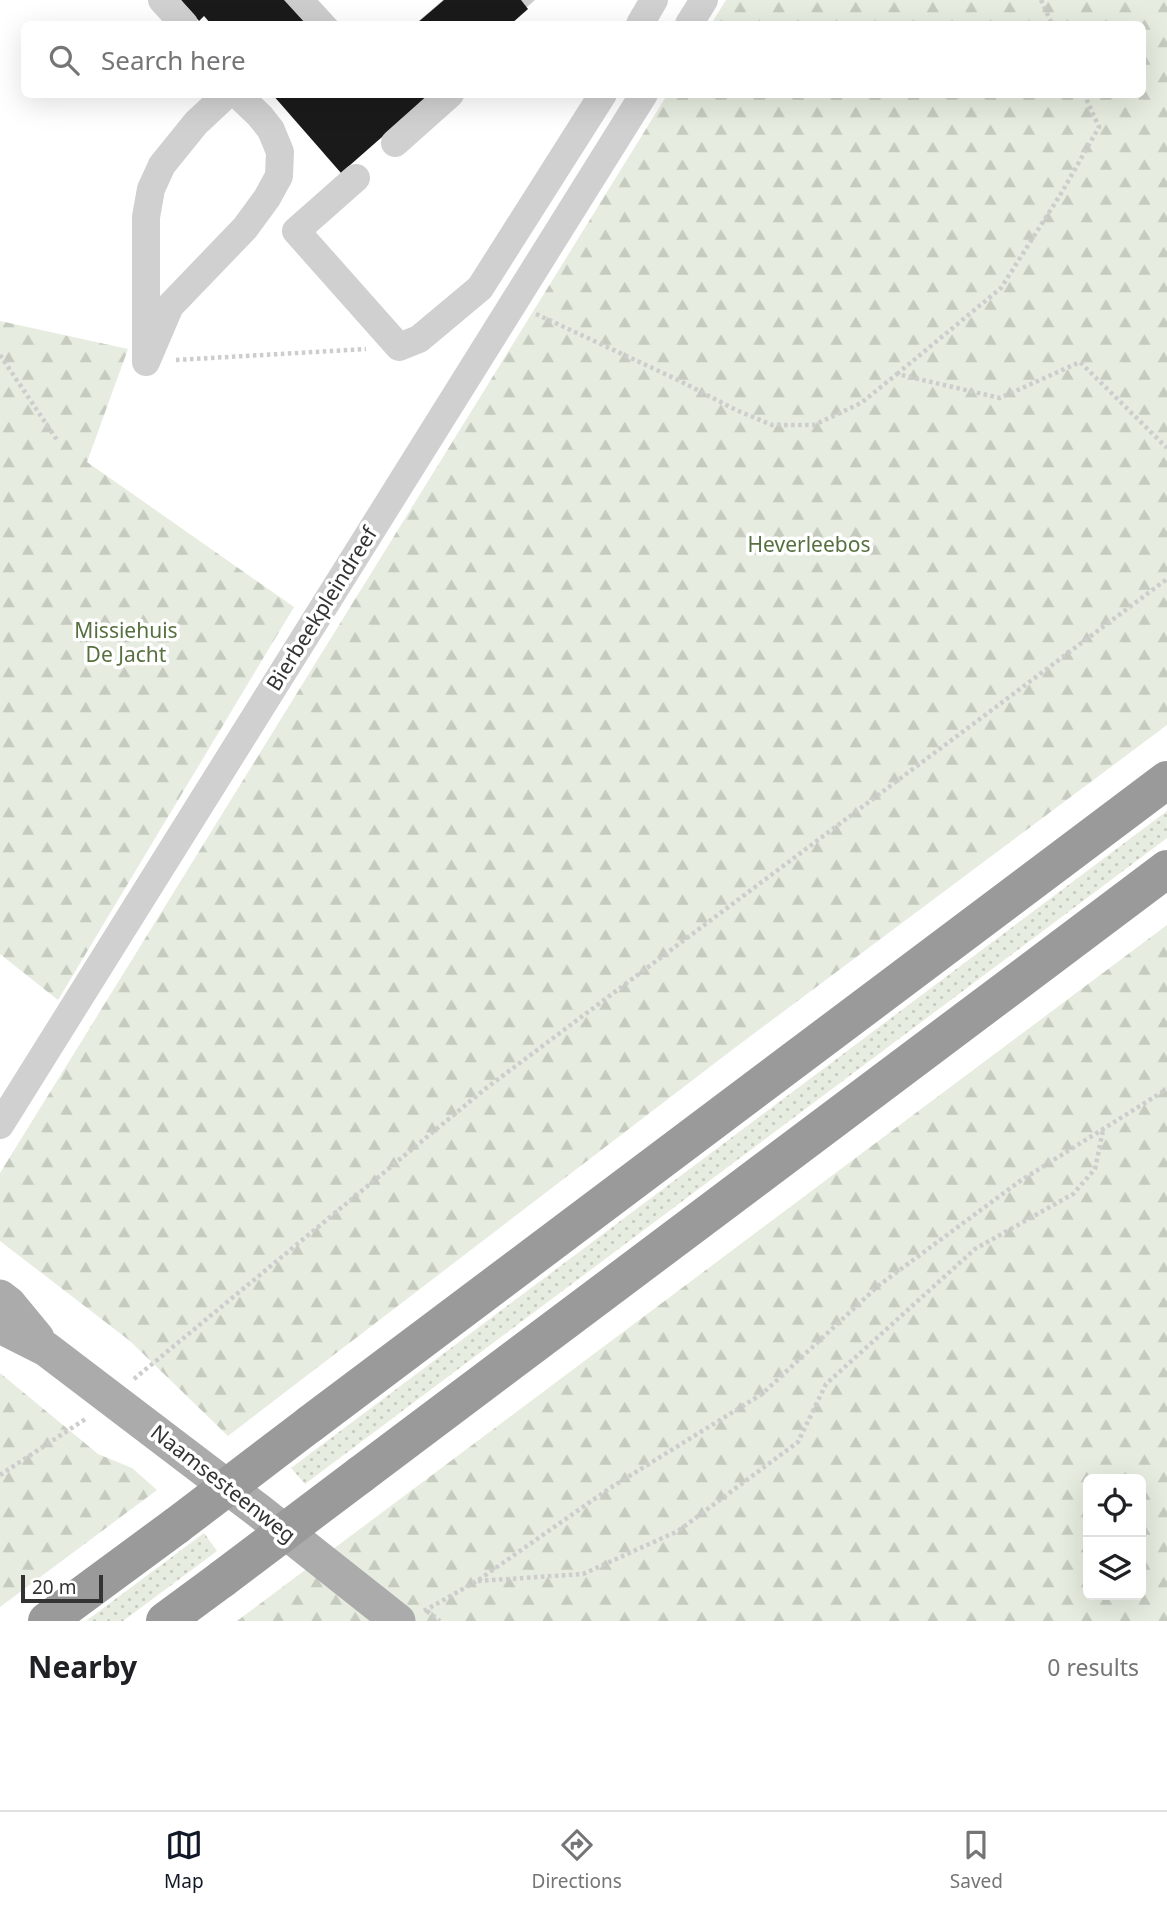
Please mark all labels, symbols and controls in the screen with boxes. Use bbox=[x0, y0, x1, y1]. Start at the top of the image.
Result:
search box bbox=[21, 21, 1146, 98]
icon: search bbox=[45, 41, 83, 79]
text: Search here bbox=[101, 42, 246, 78]
street label: Bierbeekpleindreef bbox=[259, 520, 384, 696]
park label: Heverleebos bbox=[748, 530, 870, 558]
park label: Missiehuis De Jacht bbox=[74, 616, 178, 668]
street label: Naamsesteenweg bbox=[145, 1418, 302, 1549]
map controls bbox=[1083, 1474, 1146, 1600]
button: locate bbox=[1083, 1474, 1146, 1537]
button: layers bbox=[1083, 1537, 1146, 1600]
scale bar bbox=[21, 1572, 103, 1604]
text: 20 m bbox=[32, 1574, 76, 1600]
text: Nearby bbox=[28, 1646, 137, 1687]
text: 0 results bbox=[1047, 1651, 1139, 1683]
tab: Map bbox=[164, 1826, 204, 1894]
tab: Directions bbox=[532, 1826, 622, 1894]
tab: Saved bbox=[950, 1826, 1003, 1894]

